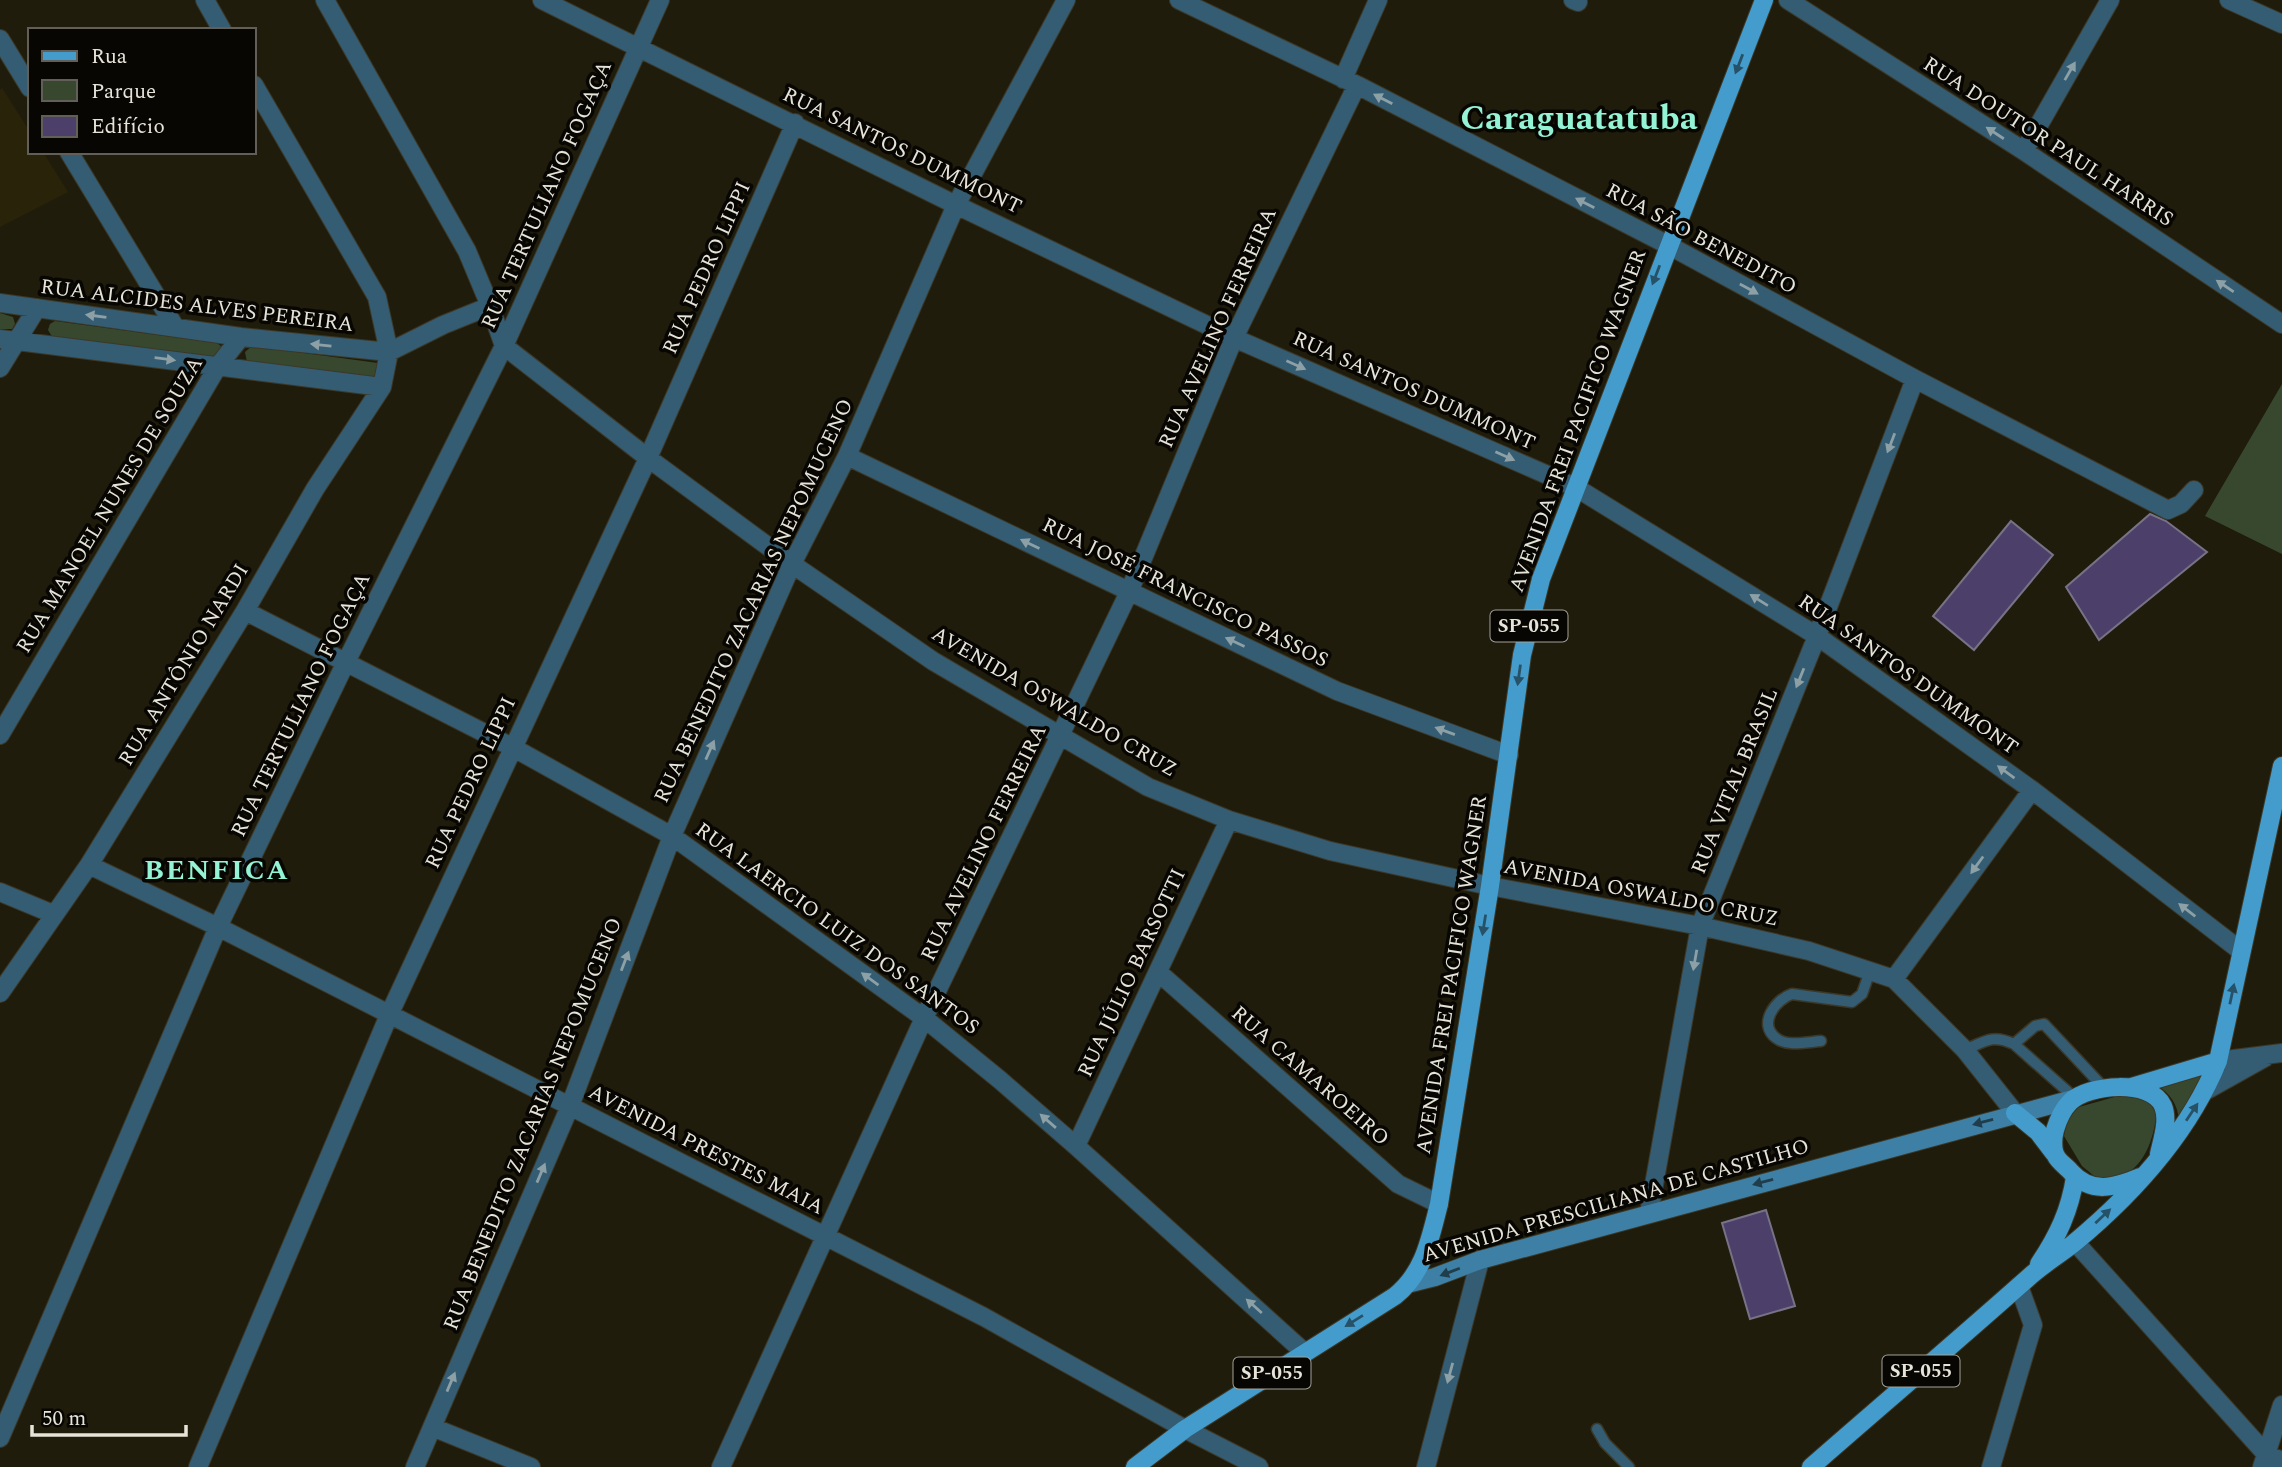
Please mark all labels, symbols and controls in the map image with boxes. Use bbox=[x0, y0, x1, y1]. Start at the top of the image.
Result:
legend bbox=[28, 28, 256, 154]
text: Rua bbox=[91, 41, 128, 73]
street label: RUA DOUTOR PAUL HARRIS bbox=[1916, 49, 2180, 235]
one-way arrow bbox=[1733, 53, 1744, 74]
street label: RUA TERTULIANO FOGAÇA bbox=[473, 55, 621, 334]
one-way arrow bbox=[2064, 61, 2076, 80]
text: Parque bbox=[91, 76, 156, 108]
street label: RUA SANTOS DUMMONT bbox=[777, 79, 1027, 223]
district label: Caraguatatuba bbox=[1460, 92, 1698, 145]
one-way arrow bbox=[1373, 93, 1393, 104]
text: Edifício bbox=[91, 111, 165, 143]
one-way arrow bbox=[1986, 126, 2005, 139]
street label: RUA SÃO BENEDITO bbox=[1600, 175, 1802, 303]
street label: RUA PEDRO LIPPI bbox=[654, 176, 760, 360]
one-way arrow bbox=[1575, 197, 1595, 208]
street label: RUA AVELINO FERREIRA bbox=[1151, 203, 1286, 453]
street label: AVENIDA FREI PACIFICO WAGNER bbox=[1501, 245, 1655, 597]
one-way arrow bbox=[1650, 265, 1661, 286]
street label: RUA ALCIDES ALVES PEREIRA bbox=[39, 271, 356, 341]
one-way arrow bbox=[2216, 279, 2234, 293]
one-way arrow bbox=[1739, 283, 1759, 295]
one-way arrow bbox=[85, 311, 107, 322]
street label: RUA SANTOS DUMMONT bbox=[1287, 323, 1541, 459]
one-way arrow bbox=[310, 339, 332, 350]
street label: RUA MANOEL NUNES DE SOUZA bbox=[8, 350, 212, 660]
one-way arrow bbox=[154, 354, 176, 365]
one-way arrow bbox=[1286, 360, 1307, 371]
street label: RUA BENEDITO ZACARIAS NEPOMUCENO bbox=[646, 394, 862, 808]
one-way arrow bbox=[1885, 433, 1896, 454]
one-way arrow bbox=[1495, 450, 1515, 462]
street label: RUA JOSÉ FRANCISCO PASSOS bbox=[1036, 510, 1334, 676]
one-way arrow bbox=[1020, 538, 1040, 550]
street label: RUA ANTÔNIO NARDI bbox=[111, 558, 257, 772]
street label: RUA TERTULIANO FOGAÇA bbox=[223, 567, 379, 843]
street label: RUA SANTOS DUMMONT bbox=[1791, 587, 2025, 763]
one-way arrow bbox=[1749, 594, 1769, 607]
road number: SP-055 bbox=[1490, 610, 1568, 642]
street label: AVENIDA OSWALDO CRUZ bbox=[925, 618, 1183, 786]
one-way arrow bbox=[1225, 637, 1245, 648]
one-way arrow bbox=[1514, 665, 1525, 687]
one-way arrow bbox=[1795, 668, 1806, 689]
street label: RUA VITAL BRASIL bbox=[1683, 683, 1787, 879]
street label: RUA PEDRO LIPPI bbox=[417, 692, 525, 874]
street label: RUA AVELINO FERREIRA bbox=[913, 719, 1055, 967]
one-way arrow bbox=[1434, 725, 1455, 736]
one-way arrow bbox=[704, 740, 716, 760]
one-way arrow bbox=[1997, 765, 2015, 779]
street label: AVENIDA FREI PACIFICO WAGNER bbox=[1408, 793, 1496, 1157]
street label: RUA LAERCIO LUIZ DOS SANTOS bbox=[688, 815, 986, 1043]
district label: BENFICA bbox=[144, 849, 290, 892]
street label: AVENIDA OSWALDO CRUZ bbox=[1501, 851, 1781, 935]
one-way arrow bbox=[1970, 855, 1984, 874]
street label: RUA JÚLIO BARSOTTI bbox=[1070, 863, 1194, 1083]
one-way arrow bbox=[2178, 903, 2196, 917]
street label: RUA BENEDITO ZACARIAS NEPOMUCENO bbox=[435, 913, 631, 1335]
one-way arrow bbox=[1478, 914, 1489, 936]
one-way arrow bbox=[1689, 949, 1700, 971]
one-way arrow bbox=[619, 951, 630, 972]
one-way arrow bbox=[861, 972, 879, 986]
one-way arrow bbox=[2227, 983, 2238, 1005]
street label: RUA CAMAROEIRO bbox=[1224, 998, 1396, 1154]
street label: AVENIDA PRESTES MAIA bbox=[583, 1077, 830, 1224]
one-way arrow bbox=[2185, 1103, 2199, 1121]
one-way arrow bbox=[1039, 1113, 1057, 1129]
one-way arrow bbox=[1972, 1118, 1993, 1128]
street label: AVENIDA PRESCILIANA DE CASTILHO bbox=[1419, 1130, 1813, 1272]
one-way arrow bbox=[536, 1162, 547, 1183]
one-way arrow bbox=[1753, 1178, 1774, 1188]
one-way arrow bbox=[2094, 1208, 2112, 1224]
one-way arrow bbox=[1440, 1266, 1461, 1277]
one-way arrow bbox=[1245, 1299, 1262, 1314]
one-way arrow bbox=[1345, 1315, 1364, 1327]
road number: SP-055 bbox=[1882, 1356, 1960, 1386]
road number: SP-055 bbox=[1234, 1358, 1310, 1388]
one-way arrow bbox=[1444, 1363, 1455, 1385]
one-way arrow bbox=[446, 1371, 457, 1392]
scale bar bbox=[32, 1394, 186, 1438]
text: 50 m bbox=[42, 1403, 86, 1435]

